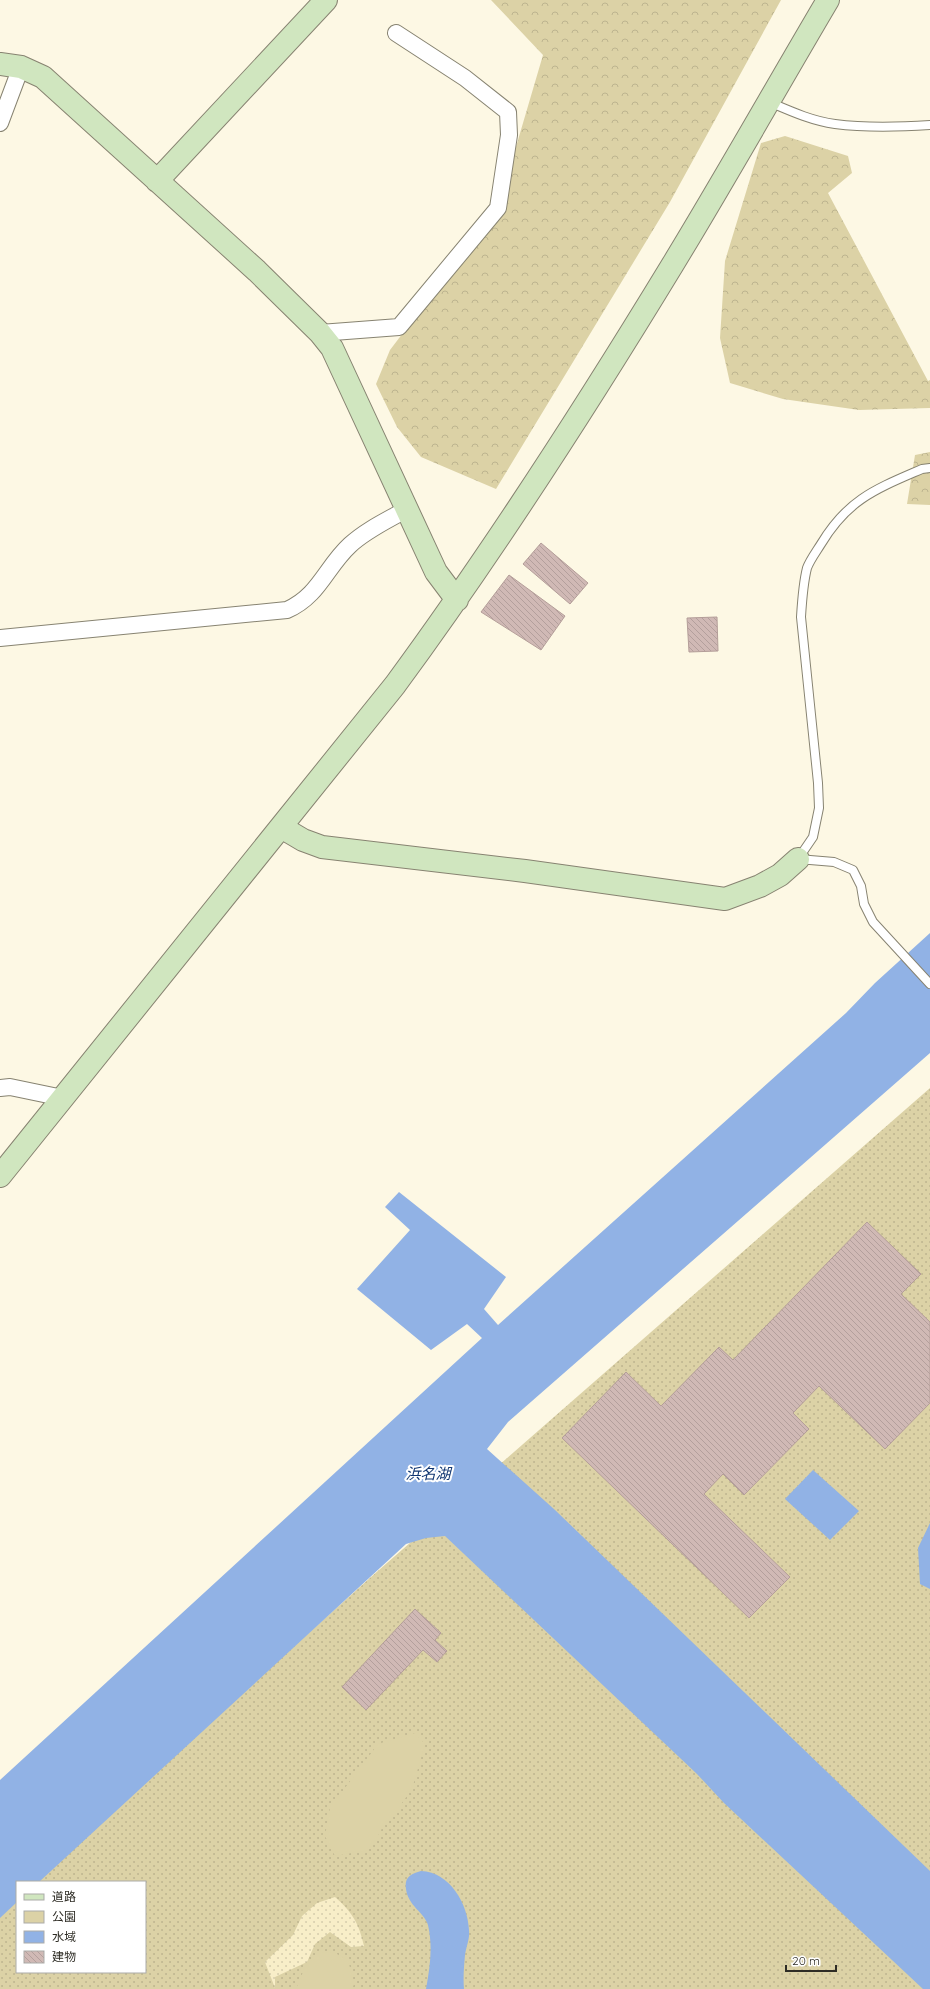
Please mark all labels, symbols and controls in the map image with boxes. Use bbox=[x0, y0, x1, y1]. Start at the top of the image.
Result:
water label: 浜名湖 bbox=[405, 1464, 452, 1483]
legend bbox=[16, 1881, 146, 1973]
text: 道路 bbox=[52, 1889, 76, 1904]
text: 公園 bbox=[52, 1909, 76, 1924]
text: 水域 bbox=[52, 1929, 76, 1944]
scale bar bbox=[786, 1947, 836, 1973]
text: 建物 bbox=[52, 1949, 76, 1964]
text: 20 m bbox=[792, 1953, 820, 1968]

